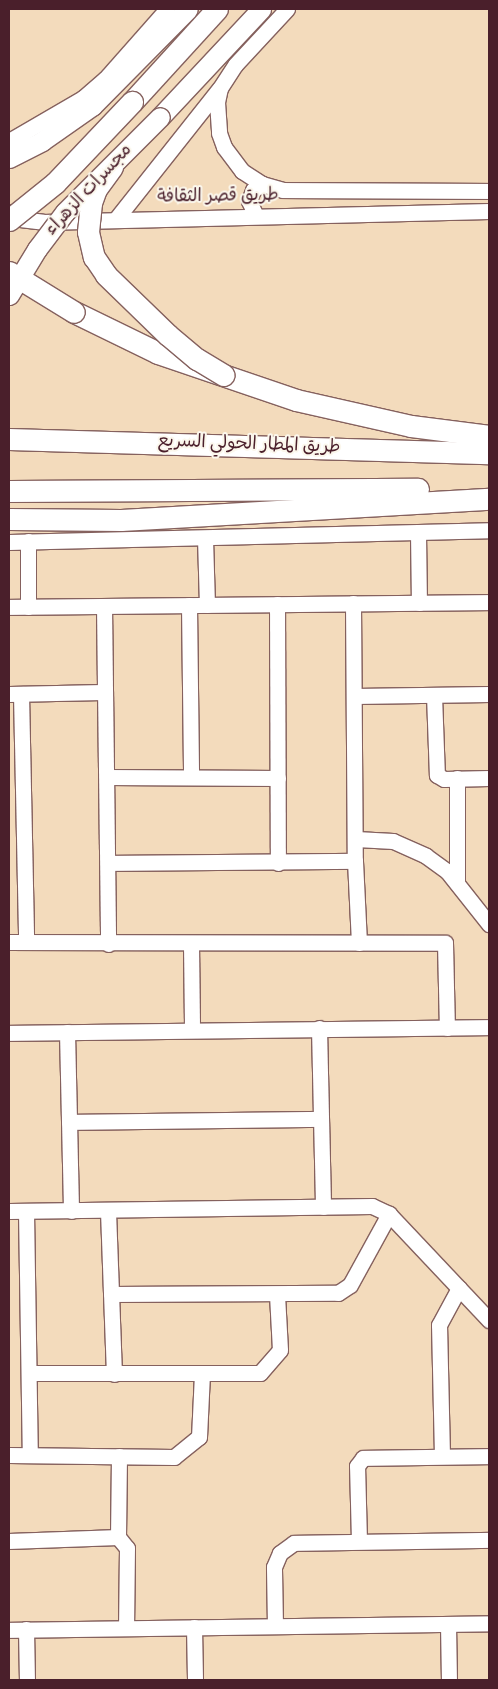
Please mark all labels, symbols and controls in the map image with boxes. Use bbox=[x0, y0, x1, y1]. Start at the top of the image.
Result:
street label: مجسرات الزهراء bbox=[42, 141, 138, 241]
street label: طريق قصر الثقافة bbox=[157, 186, 279, 210]
street label: طريق المطار الحولي السريع bbox=[157, 432, 341, 460]

